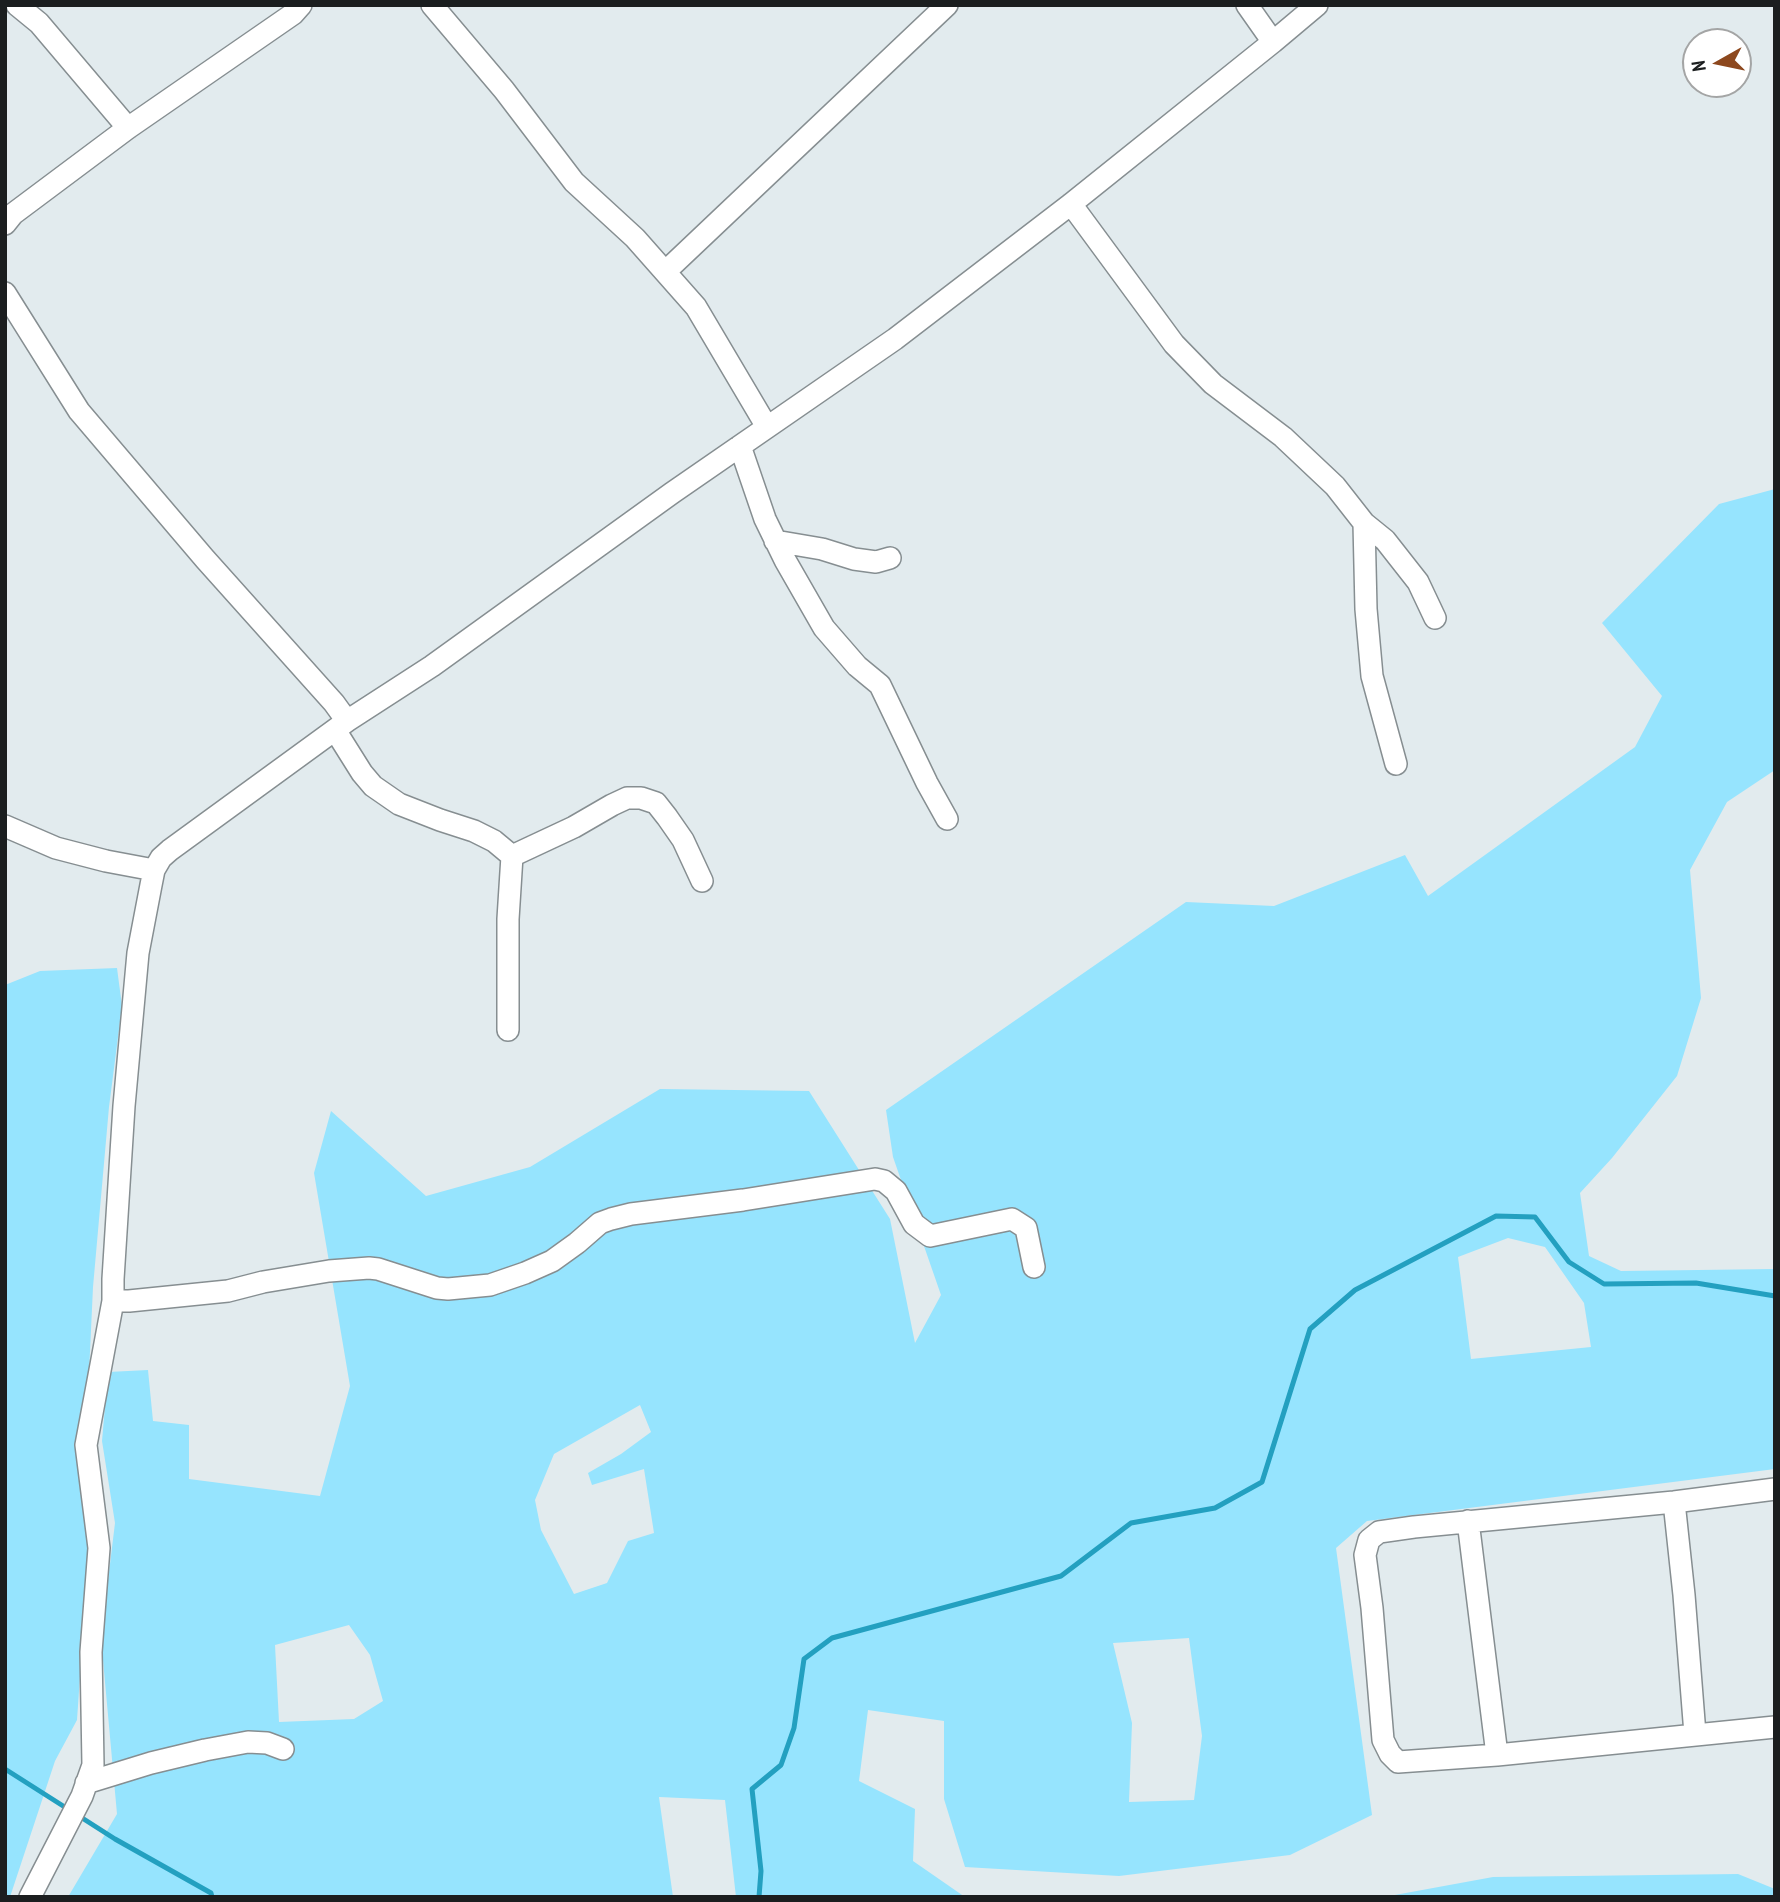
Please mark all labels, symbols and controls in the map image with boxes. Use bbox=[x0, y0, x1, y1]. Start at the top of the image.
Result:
north arrow bbox=[1682, 28, 1752, 98]
text: N bbox=[1686, 59, 1711, 73]

